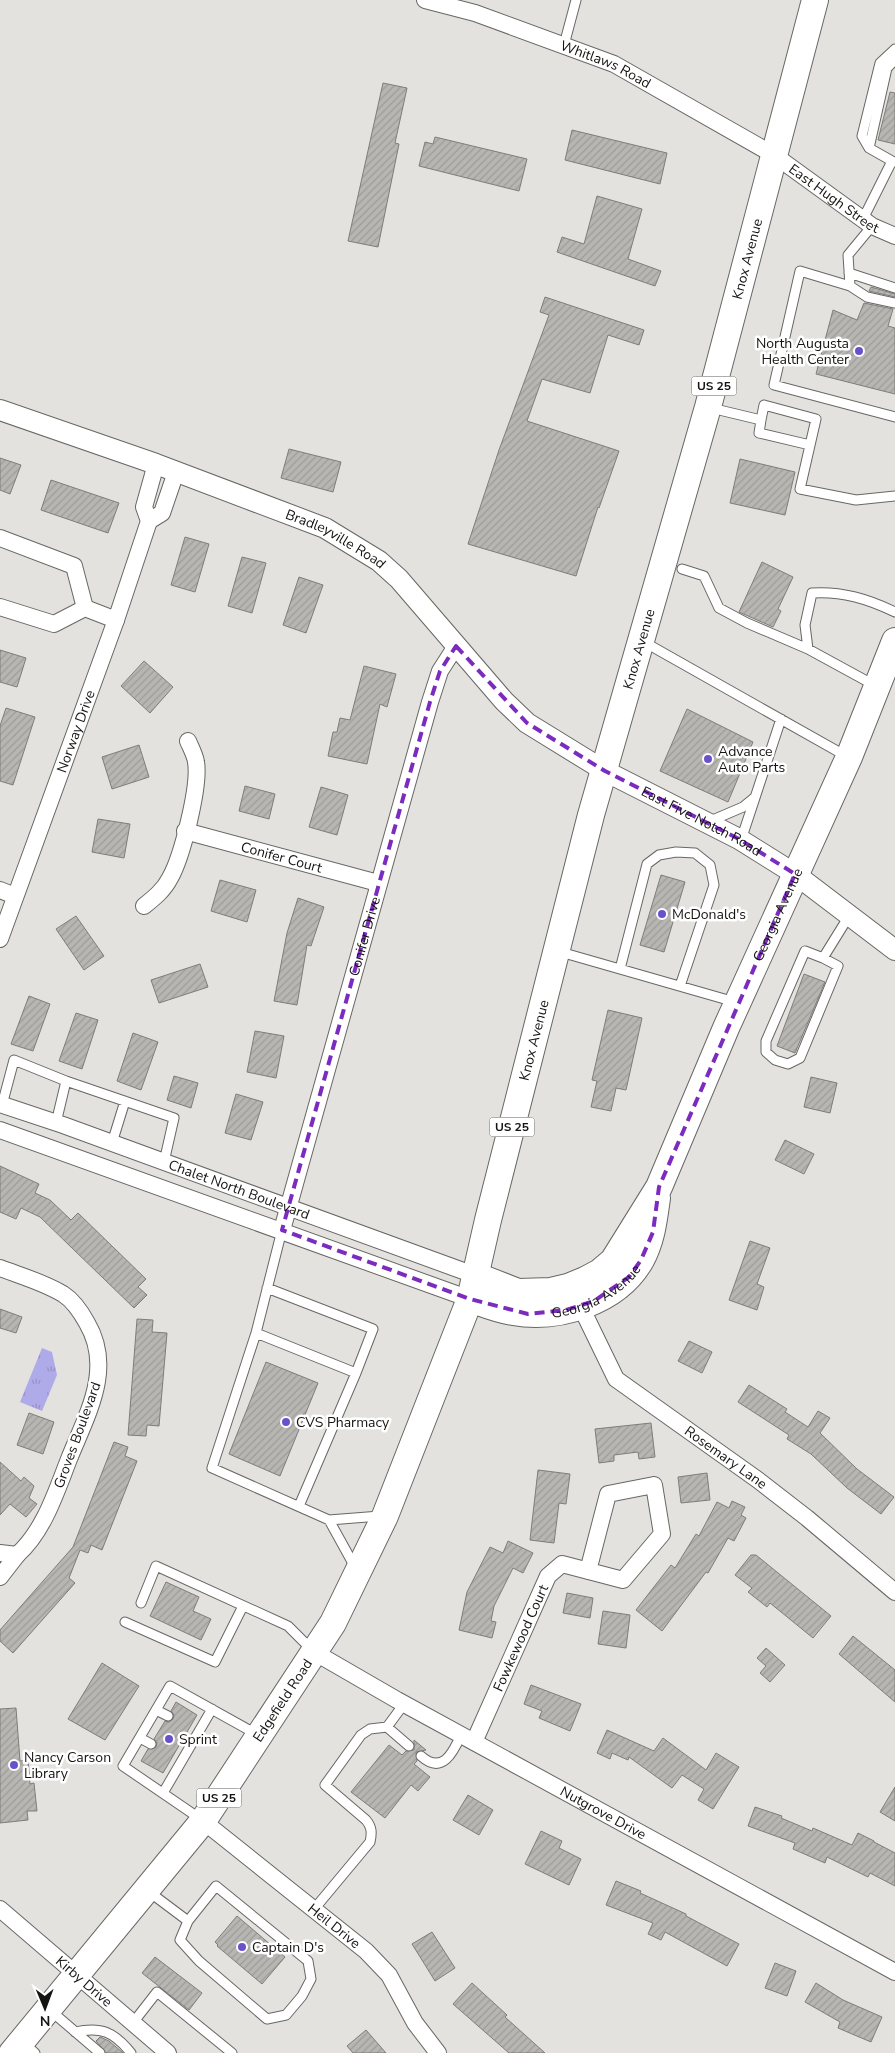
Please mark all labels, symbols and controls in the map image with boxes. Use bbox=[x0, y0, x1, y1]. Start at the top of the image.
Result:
street label: Whitlaws Road bbox=[557, 36, 654, 93]
street label: East Hugh Street bbox=[785, 160, 882, 238]
street label: Knox Avenue bbox=[728, 216, 767, 301]
place label: North Augusta Health Center bbox=[756, 334, 849, 369]
marker: North Augusta Health Center bbox=[853, 345, 865, 357]
road number: US 25 bbox=[692, 376, 736, 396]
street label: Bradleyville Road bbox=[283, 505, 390, 573]
street label: Knox Avenue bbox=[619, 607, 660, 692]
street label: Norway Drive bbox=[52, 688, 100, 775]
place label: Advance Auto Parts bbox=[718, 742, 785, 777]
marker: Advance Auto Parts bbox=[702, 753, 714, 765]
street label: East Five Notch Road bbox=[638, 782, 765, 861]
street label: Conifer Court bbox=[239, 837, 324, 878]
street label: Georgia Avenue bbox=[748, 865, 807, 965]
street label: Conifer Drive bbox=[345, 895, 385, 978]
place label: McDonald's bbox=[672, 905, 746, 924]
marker: McDonald's bbox=[656, 908, 668, 920]
street label: Knox Avenue bbox=[515, 998, 554, 1083]
road number: US 25 bbox=[490, 1118, 534, 1136]
street label: Chalet North Boulevard bbox=[166, 1155, 312, 1224]
street label: Georgia Avenue bbox=[550, 1261, 645, 1323]
street label: Groves Boulevard bbox=[49, 1379, 106, 1491]
place label: CVS Pharmacy bbox=[296, 1413, 390, 1432]
marker: CVS Pharmacy bbox=[280, 1416, 292, 1428]
street label: Rosemary Lane bbox=[681, 1422, 771, 1494]
street label: Fowkewood Court bbox=[489, 1582, 553, 1694]
street label: Edgefield Road bbox=[249, 1655, 317, 1746]
place label: Sprint bbox=[179, 1730, 217, 1749]
marker: Sprint bbox=[163, 1733, 175, 1745]
place label: Nancy Carson Library bbox=[24, 1748, 111, 1783]
marker: Nancy Carson Library bbox=[8, 1759, 20, 1771]
street label: Nutgrove Drive bbox=[557, 1782, 649, 1844]
road number: US 25 bbox=[196, 1789, 242, 1808]
street label: Heil Drive bbox=[304, 1899, 364, 1953]
place label: Captain D's bbox=[252, 1938, 324, 1957]
marker: Captain D's bbox=[236, 1941, 248, 1953]
street label: Kirby Drive bbox=[52, 1952, 116, 2011]
north arrow bbox=[20, 1983, 70, 2033]
text: N bbox=[40, 2011, 51, 2030]

